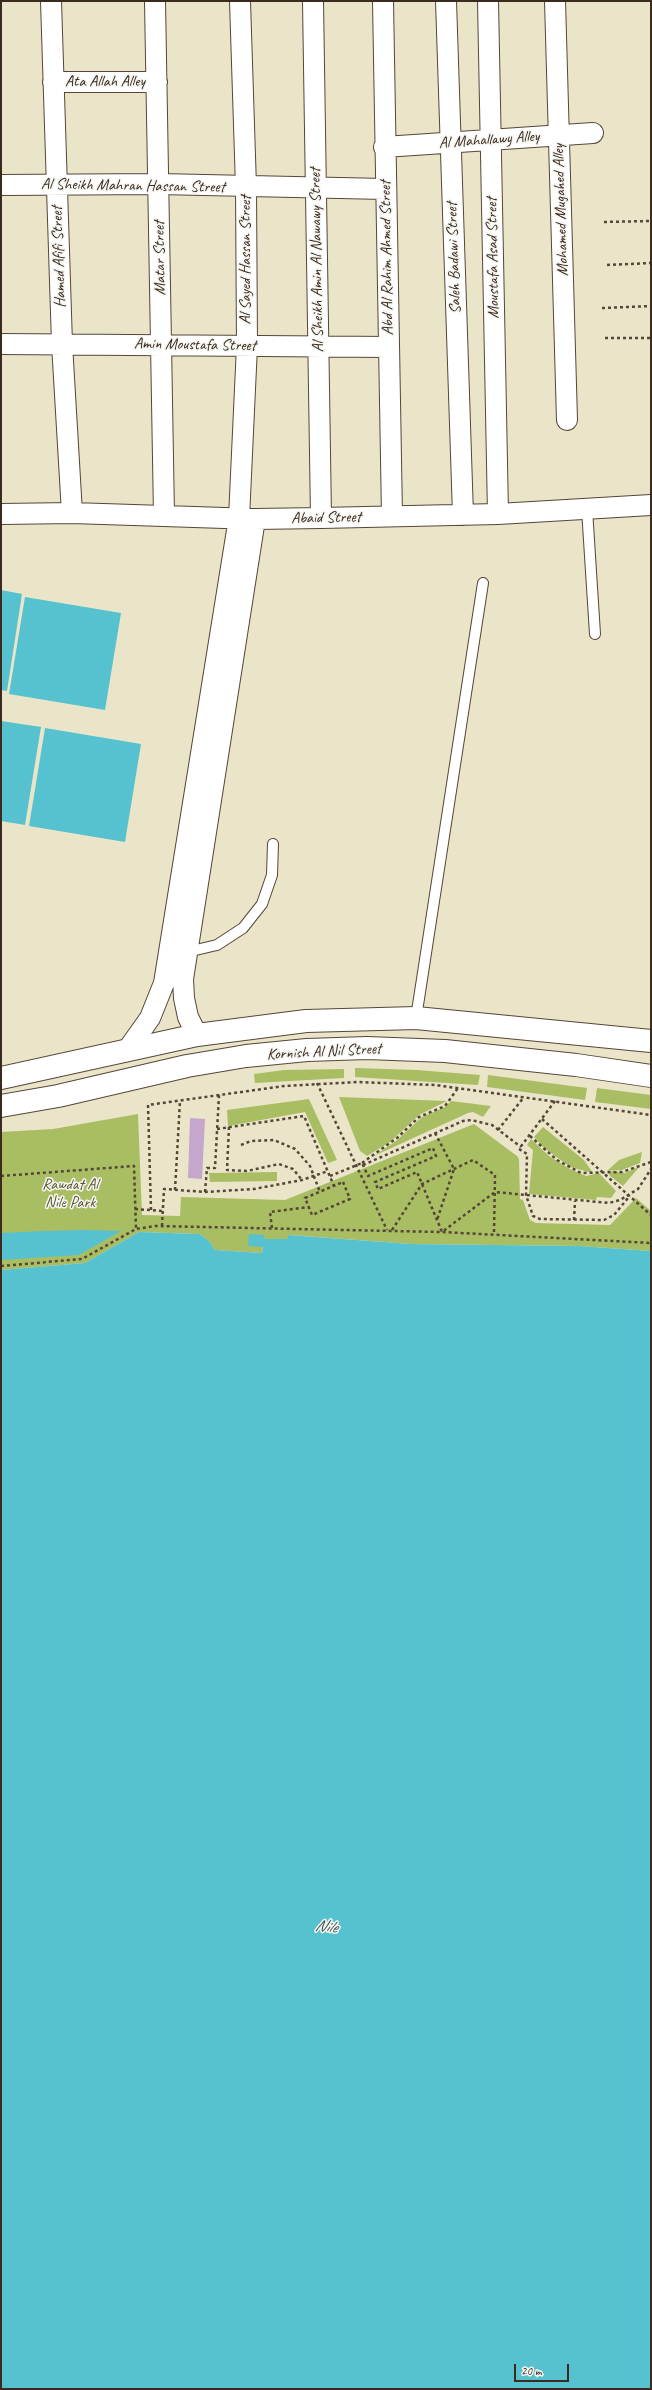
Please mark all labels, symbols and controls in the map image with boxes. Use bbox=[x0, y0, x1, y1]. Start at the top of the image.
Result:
street label: Ata Allah Alley bbox=[65, 72, 145, 92]
street label: Al Mahallawy Alley bbox=[438, 127, 540, 153]
street label: Mohamed Mugahed Alley bbox=[549, 144, 573, 276]
street label: Al Sheikh Amin Al Nawawy Street bbox=[306, 168, 328, 352]
street label: Al Sheikh Mahran Hassan Street bbox=[41, 175, 225, 197]
street label: Abd Al Rahim Ahmed Street bbox=[376, 180, 398, 336]
street label: Al Sayed Hassan Street bbox=[236, 196, 256, 324]
street label: Moustafa Asad Street bbox=[482, 197, 504, 319]
street label: Saleh Badawi Street bbox=[442, 202, 466, 314]
street label: Hamed Afifi Street bbox=[48, 206, 70, 308]
street label: Matar Street bbox=[150, 220, 170, 296]
street label: Amin Moustafa Street bbox=[134, 334, 256, 356]
street label: Abaid Street bbox=[291, 508, 361, 528]
street label: Kornish Al Nil Street bbox=[266, 1039, 382, 1065]
park label: Rawdat Al Nile Park bbox=[42, 1175, 98, 1213]
water label: Nile bbox=[314, 1916, 338, 1938]
scale bar bbox=[516, 2356, 571, 2382]
text: 20 m bbox=[521, 2363, 541, 2379]

